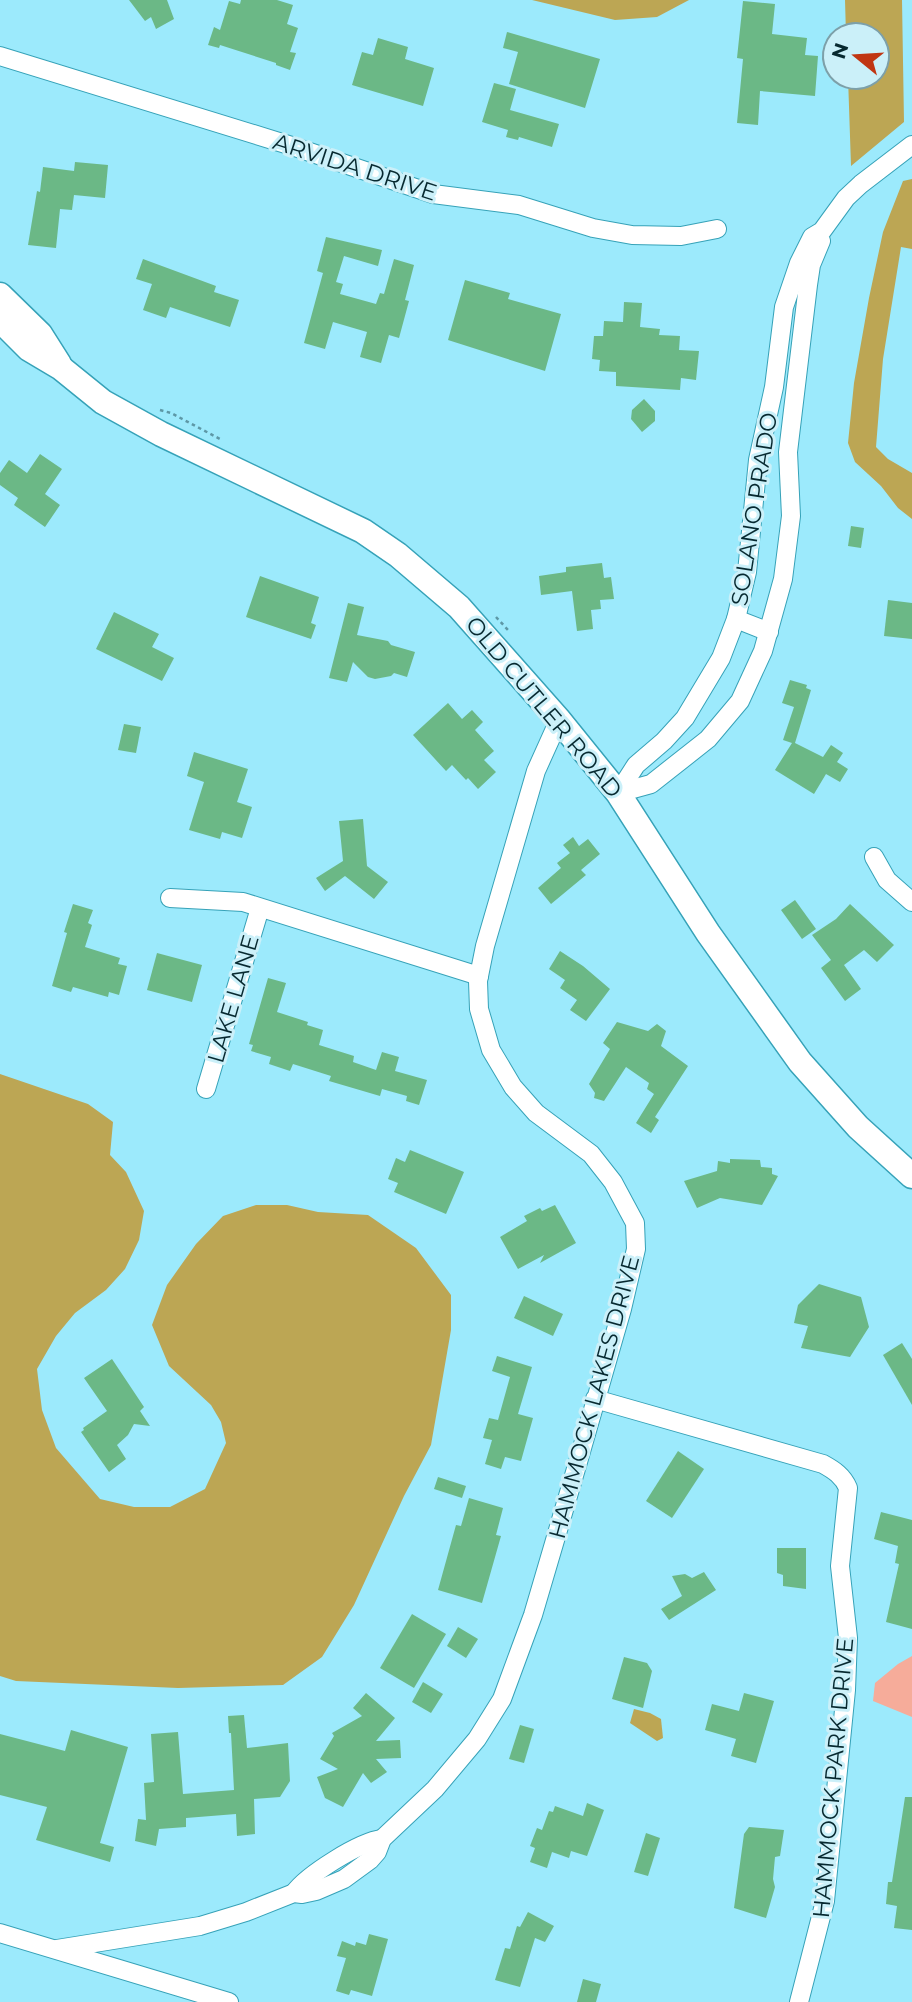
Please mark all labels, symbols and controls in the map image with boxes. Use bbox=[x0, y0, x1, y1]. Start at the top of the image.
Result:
north arrow bbox=[821, 21, 891, 91]
text: N bbox=[827, 40, 854, 62]
street label: ARVIDA DRIVE bbox=[270, 127, 440, 207]
street label: SOLANO PRADO bbox=[725, 410, 783, 608]
street label: OLD CUTLER ROAD bbox=[460, 611, 628, 803]
street label: LAKE LANE bbox=[201, 932, 265, 1066]
street label: HAMMOCK LAKES DRIVE bbox=[543, 1252, 645, 1542]
street label: HAMMOCK PARK DRIVE bbox=[807, 1637, 859, 1919]

